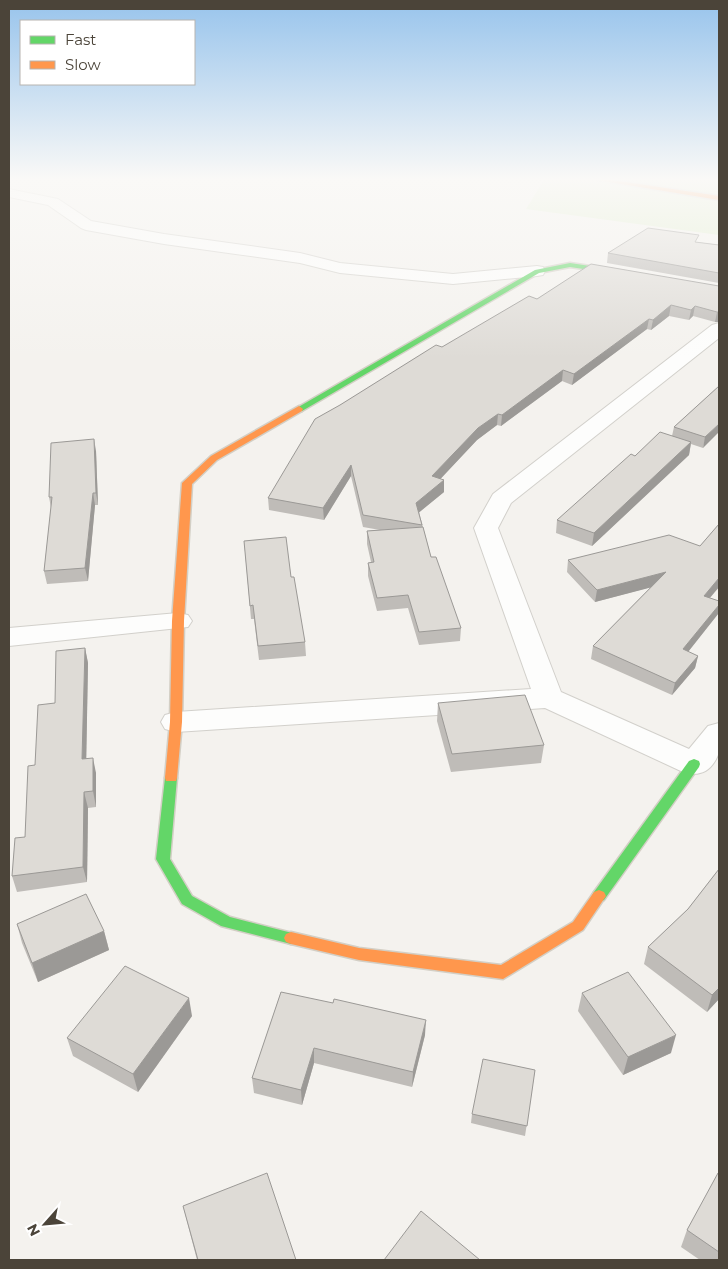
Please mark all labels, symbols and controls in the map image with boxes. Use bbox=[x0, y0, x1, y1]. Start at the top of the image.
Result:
legend bbox=[20, 20, 195, 85]
text: Fast bbox=[65, 30, 96, 49]
text: Slow bbox=[65, 55, 101, 74]
north arrow bbox=[20, 1199, 70, 1249]
text: N bbox=[23, 1221, 44, 1239]

